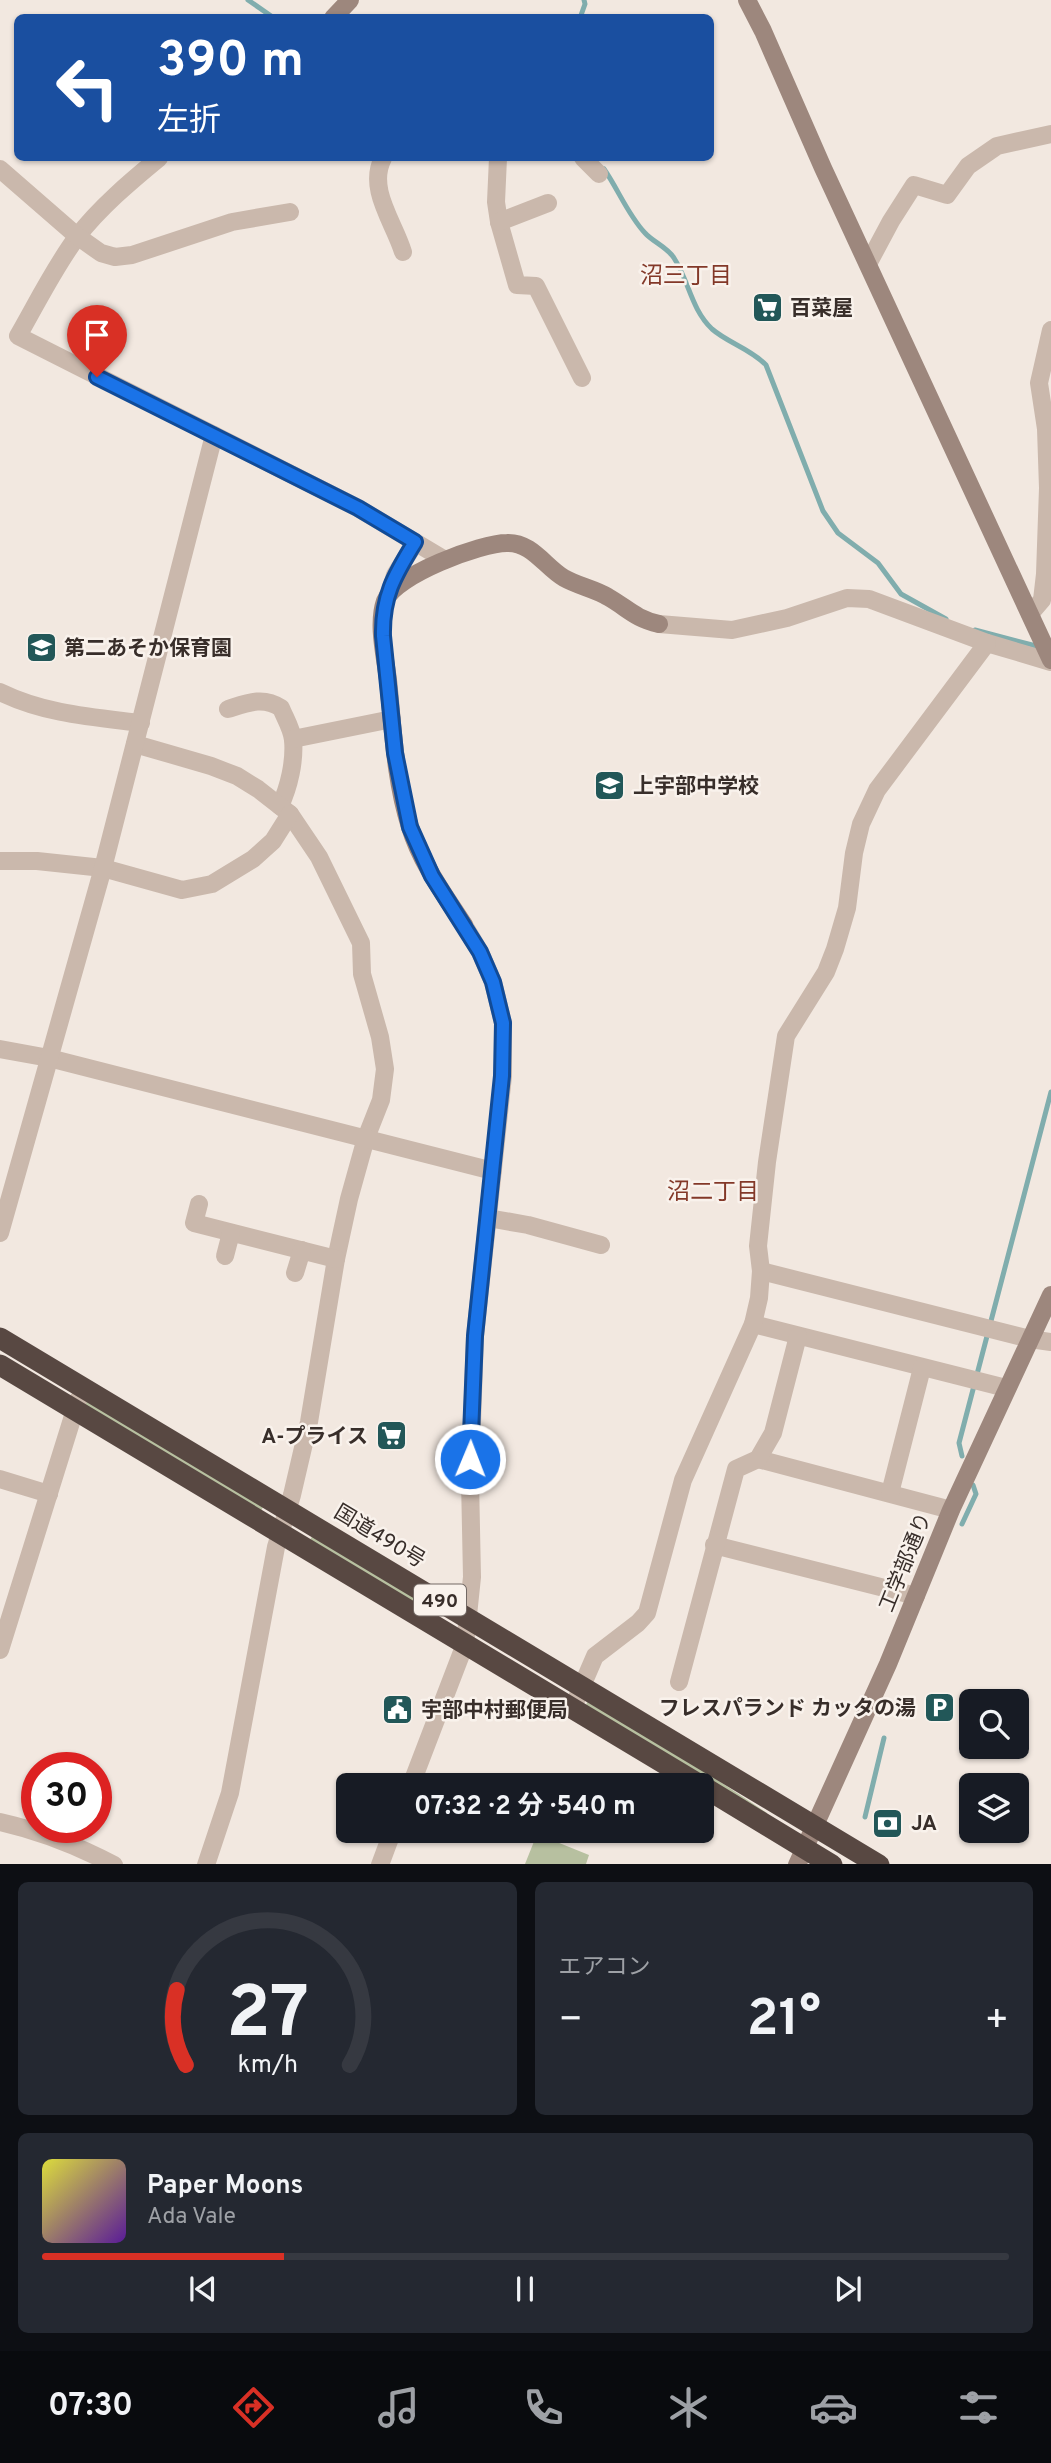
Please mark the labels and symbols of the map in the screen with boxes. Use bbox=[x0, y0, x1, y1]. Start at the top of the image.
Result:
district label: 沼三丁目 bbox=[640, 263, 732, 292]
supermarket icon: 百菜屋 bbox=[750, 291, 784, 325]
place label: 百菜屋 bbox=[790, 296, 853, 323]
pin bbox=[67, 305, 127, 377]
school or university icon: 第二あそか保育園 bbox=[24, 631, 58, 665]
place label: 第二あそか保育園 bbox=[64, 636, 232, 663]
school or university icon: 上宇部中学校 bbox=[593, 769, 627, 803]
place label: 上宇部中学校 bbox=[633, 774, 759, 801]
district label: 沼二丁目 bbox=[667, 1179, 759, 1208]
supermarket icon: A-プライス bbox=[374, 1419, 408, 1453]
position arrow bbox=[433, 1422, 507, 1496]
place label: A-プライス bbox=[261, 1424, 368, 1451]
street label: 国道490号 bbox=[329, 1500, 430, 1575]
street label: 工学部通り bbox=[874, 1509, 939, 1616]
road number: 490 bbox=[414, 1584, 466, 1616]
parking icon: フレスパランド カッタの湯 bbox=[922, 1691, 956, 1725]
public building icon: 宇部中村郵便局 bbox=[381, 1693, 415, 1727]
place label: フレスパランド カッタの湯 bbox=[659, 1696, 916, 1723]
place label: 宇部中村郵便局 bbox=[421, 1698, 568, 1725]
speed limit sign: 30 bbox=[21, 1752, 112, 1843]
bank icon: JA bbox=[871, 1806, 905, 1840]
place label: JA bbox=[911, 1811, 937, 1838]

